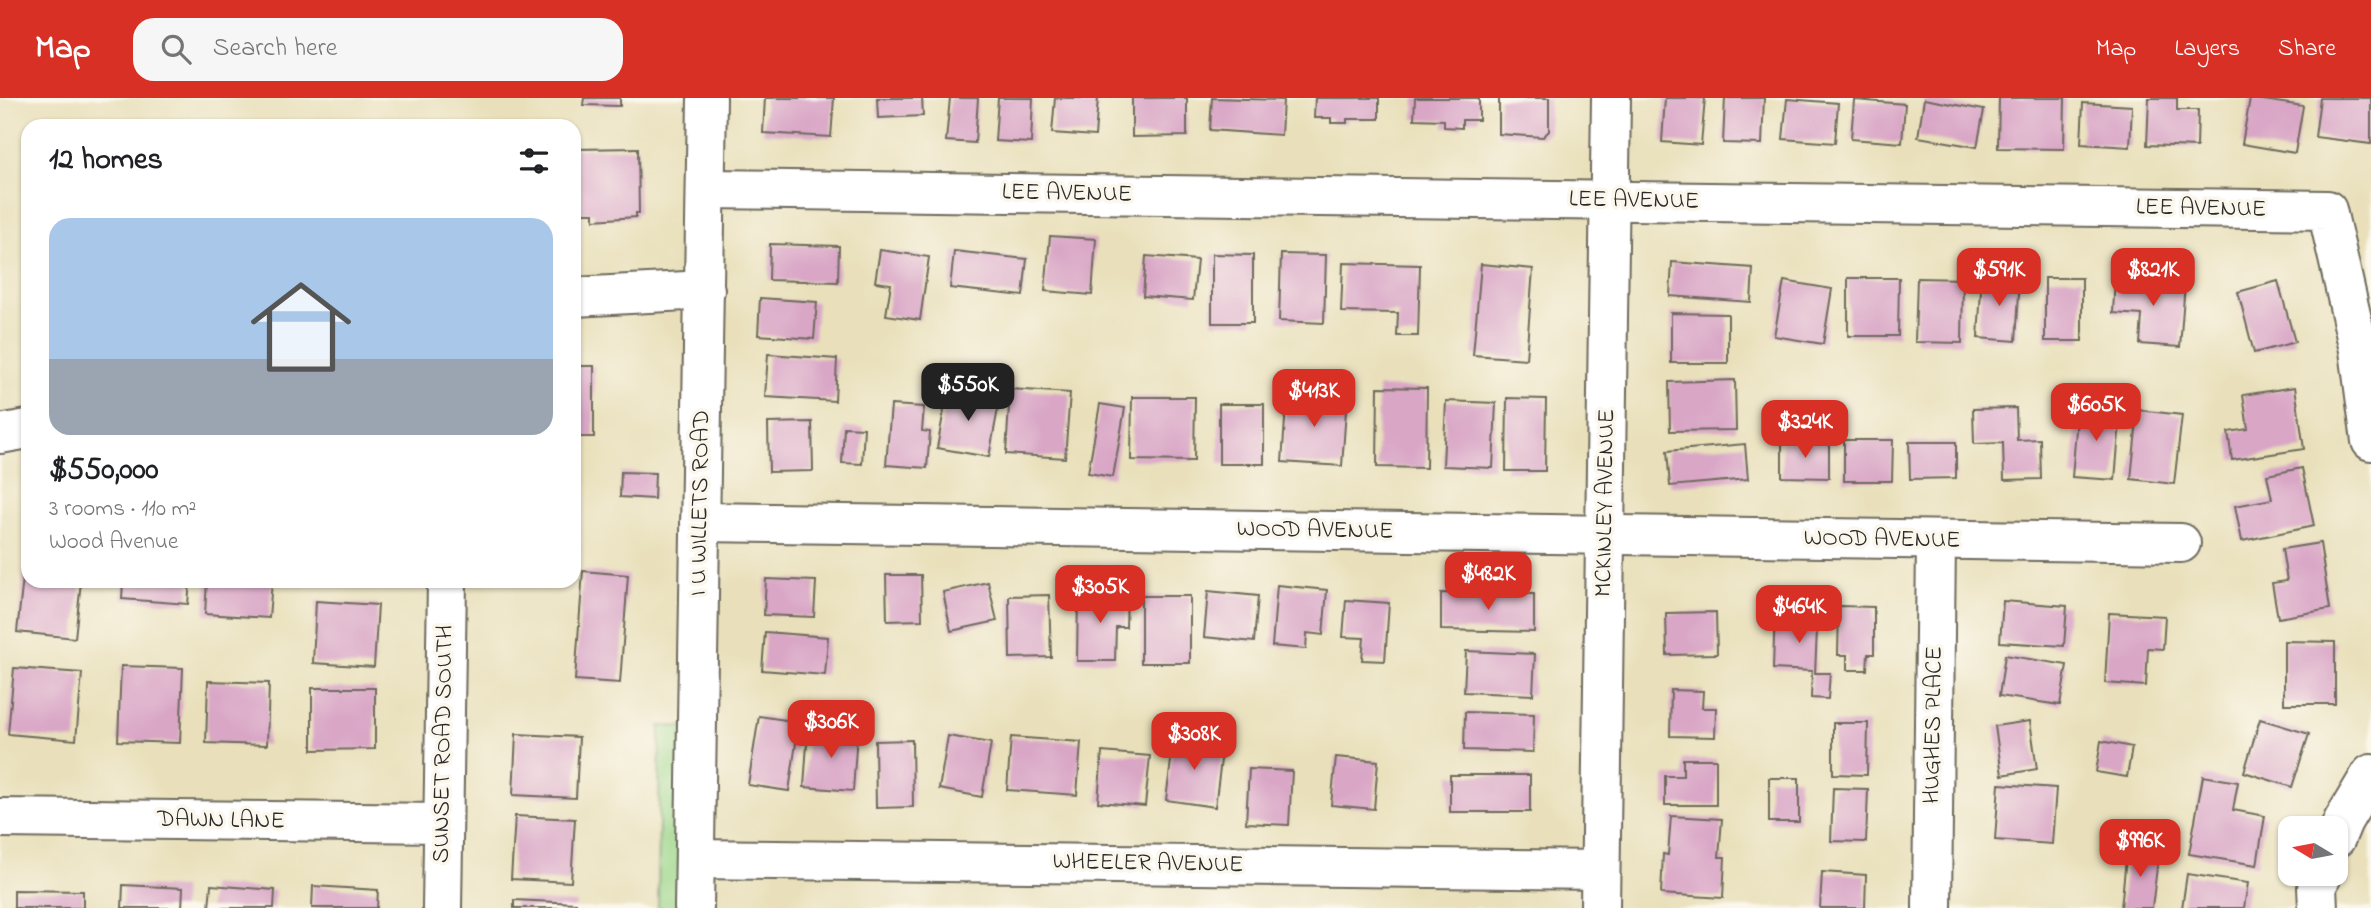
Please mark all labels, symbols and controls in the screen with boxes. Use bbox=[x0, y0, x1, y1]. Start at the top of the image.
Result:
search box bbox=[133, 18, 623, 81]
text: Map bbox=[35, 25, 91, 73]
icon: search bbox=[157, 30, 195, 68]
text: Search here bbox=[213, 30, 337, 68]
text: Map bbox=[2096, 32, 2136, 67]
text: Layers bbox=[2174, 32, 2240, 67]
text: Share bbox=[2278, 32, 2336, 67]
text: 12 homes bbox=[49, 139, 163, 183]
icon: filters bbox=[515, 142, 553, 180]
street label: LEE AVENUE bbox=[1001, 175, 1133, 213]
street label: LEE AVENUE bbox=[1568, 182, 1700, 220]
street label: LEE AVENUE bbox=[2135, 190, 2267, 228]
pin: $591K bbox=[1950, 248, 2048, 308]
pin: $821K bbox=[2104, 248, 2202, 308]
text: $591K bbox=[1973, 254, 2025, 287]
text: $821K bbox=[2127, 254, 2179, 287]
icon: home bbox=[238, 264, 364, 390]
pin: $550K bbox=[919, 364, 1017, 423]
text: $550K bbox=[937, 369, 999, 402]
pin: $413K bbox=[1265, 370, 1363, 429]
text: $413K bbox=[1288, 375, 1340, 408]
pin: $605K bbox=[2047, 384, 2145, 443]
text: $605K bbox=[2067, 389, 2125, 422]
pin: $324K bbox=[1756, 400, 1854, 460]
text: $324K bbox=[1777, 406, 1833, 439]
street label: MCKINLEY AVENUE bbox=[1587, 409, 1625, 597]
street label: I U WILLETS ROAD bbox=[682, 410, 720, 596]
text: $550,000 bbox=[49, 449, 158, 493]
text: 3 rooms · 110 m² bbox=[49, 493, 196, 526]
street label: WOOD AVENUE bbox=[1236, 512, 1394, 550]
street label: WOOD AVENUE bbox=[1803, 521, 1961, 559]
text: Wood Avenue bbox=[49, 526, 178, 559]
pin: $482K bbox=[1439, 552, 1537, 612]
text: $482K bbox=[1461, 558, 1515, 591]
pin: $305K bbox=[1051, 566, 1149, 625]
text: $305K bbox=[1071, 571, 1129, 604]
pin: $464K bbox=[1750, 586, 1848, 645]
text: $464K bbox=[1772, 591, 1826, 624]
street label: SUNSET ROAD SOUTH bbox=[424, 625, 464, 863]
street label: HUGHES PLACE bbox=[1915, 646, 1953, 804]
pin: $306K bbox=[782, 700, 880, 760]
text: $306K bbox=[804, 706, 858, 739]
pin: $308K bbox=[1145, 712, 1243, 772]
text: $308K bbox=[1167, 718, 1221, 751]
street label: DAWN LANE bbox=[156, 802, 285, 840]
north arrow bbox=[2278, 816, 2348, 886]
map controls bbox=[2278, 816, 2348, 886]
pin: $996K bbox=[2091, 820, 2189, 879]
text: $996K bbox=[2115, 825, 2165, 858]
street label: WHEELER AVENUE bbox=[1052, 845, 1244, 883]

